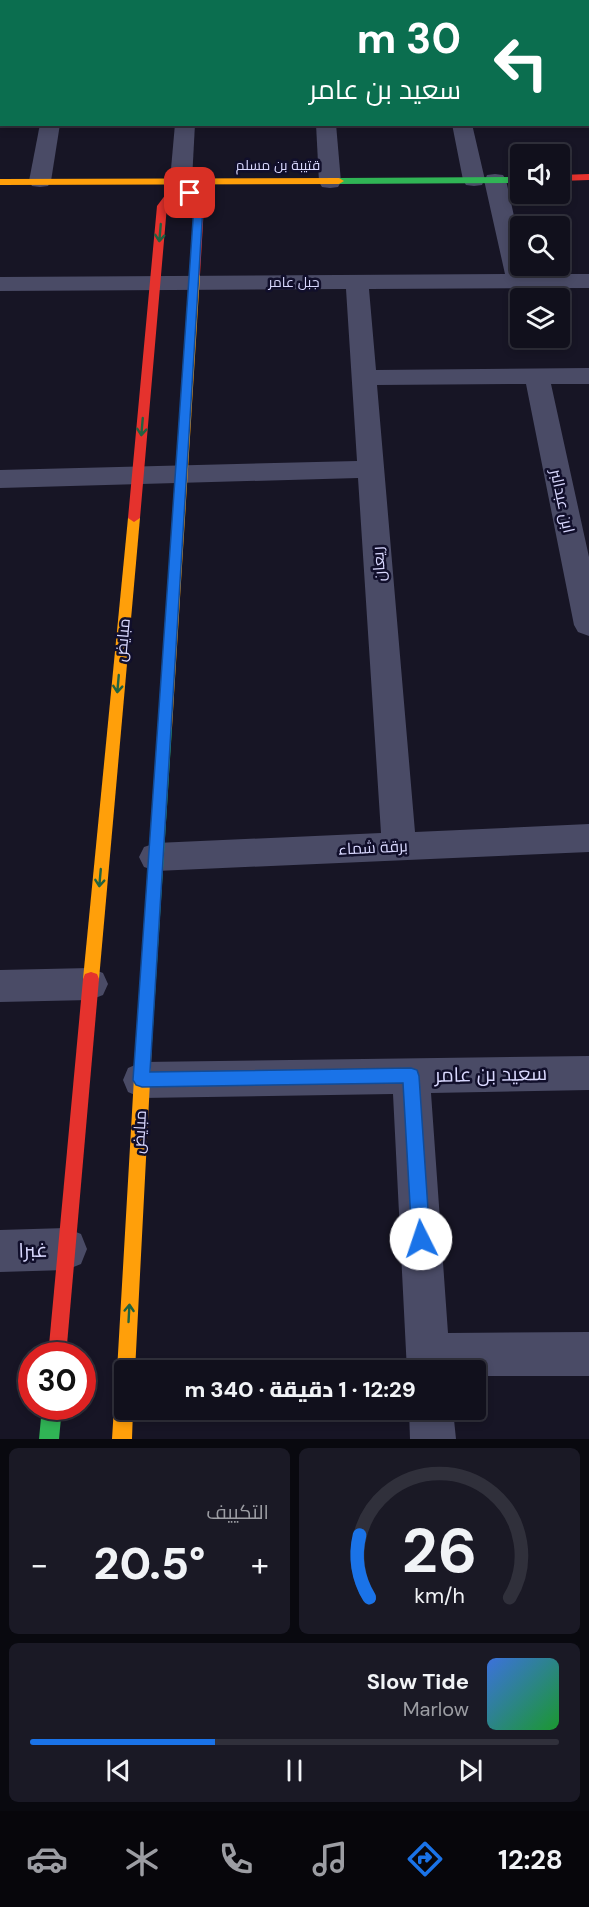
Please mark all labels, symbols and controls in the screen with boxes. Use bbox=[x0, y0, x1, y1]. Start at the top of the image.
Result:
text: 30 m bbox=[357, 11, 461, 66]
icon: left bbox=[482, 24, 560, 102]
text: سعيد بن عامر bbox=[309, 72, 461, 107]
map controls bbox=[510, 144, 570, 348]
button: sound bbox=[510, 144, 570, 204]
street label: قتيبة بن مسلم bbox=[236, 156, 320, 175]
pin bbox=[164, 167, 215, 218]
icon: arrive bbox=[173, 176, 206, 209]
button: search bbox=[510, 216, 570, 276]
one-way arrow bbox=[154, 222, 165, 242]
street label: جبل عامر bbox=[267, 273, 320, 291]
button: layers bbox=[510, 288, 570, 348]
one-way arrow bbox=[136, 416, 147, 436]
street label: ابن عبدالبر bbox=[545, 466, 580, 535]
street label: ريعان bbox=[367, 546, 390, 582]
street label: مبايض bbox=[110, 617, 135, 663]
one-way arrow bbox=[112, 673, 123, 693]
street label: برقة شماء bbox=[338, 835, 408, 860]
one-way arrow bbox=[94, 867, 105, 887]
street label: سعيد بن عامر bbox=[434, 1060, 547, 1088]
street label: مبايض bbox=[128, 1110, 151, 1154]
position arrow bbox=[389, 1207, 453, 1271]
street label: غبرا bbox=[18, 1236, 48, 1264]
one-way arrow bbox=[123, 1303, 134, 1323]
speed limit sign: 30 bbox=[18, 1342, 96, 1420]
text: 12:29 · 1 دقيقة · 340 m bbox=[184, 1375, 416, 1404]
text: التكييف bbox=[206, 1499, 269, 1525]
text: 26 bbox=[402, 1510, 477, 1591]
text: 20.5° bbox=[94, 1534, 205, 1593]
text: − bbox=[30, 1543, 48, 1586]
text: + bbox=[251, 1543, 269, 1586]
text: km/h bbox=[414, 1582, 465, 1610]
text: Slow Tide bbox=[367, 1667, 469, 1696]
text: Marlow bbox=[403, 1696, 469, 1722]
icon: previous bbox=[102, 1754, 135, 1787]
icon: pause bbox=[278, 1754, 311, 1787]
icon: next bbox=[454, 1754, 487, 1787]
icon: car bbox=[26, 1838, 68, 1880]
icon: climate bbox=[121, 1838, 163, 1880]
icon: phone bbox=[215, 1838, 257, 1880]
icon: music bbox=[309, 1838, 351, 1880]
icon: directions bbox=[404, 1838, 446, 1880]
text: 12:28 bbox=[498, 1842, 563, 1877]

